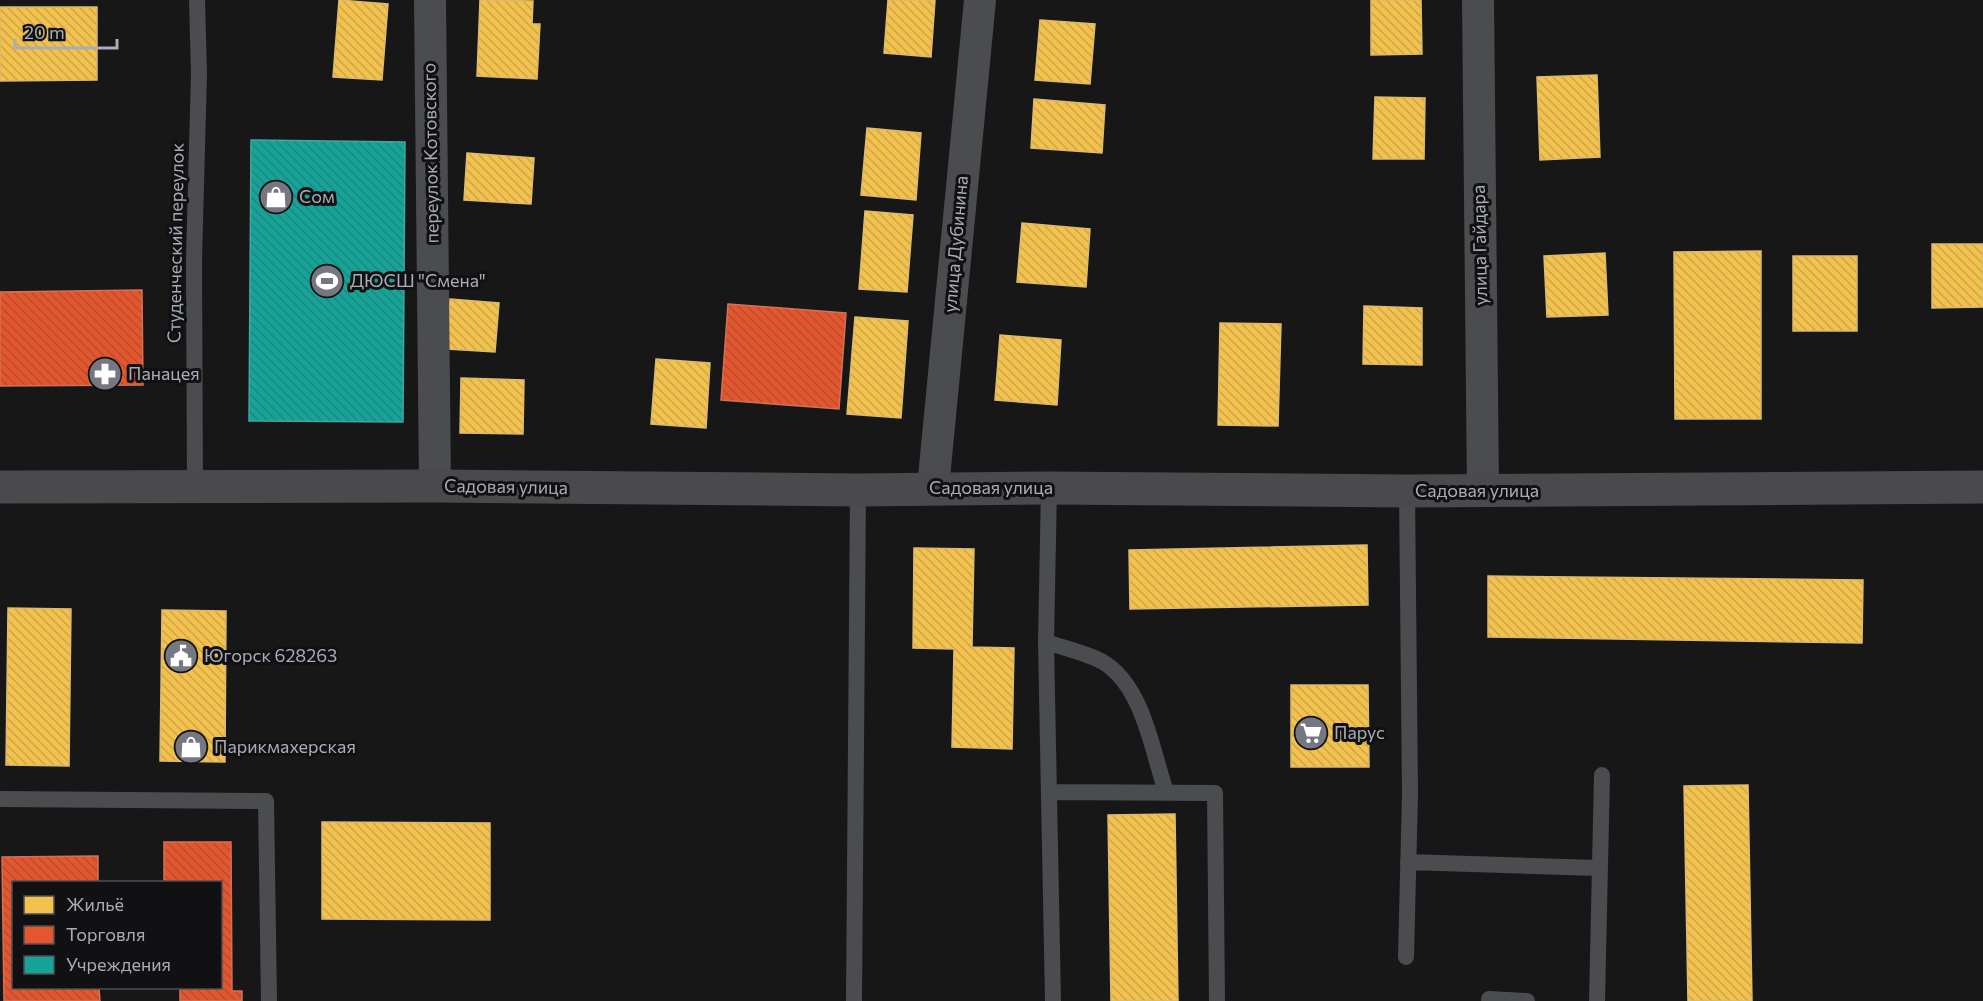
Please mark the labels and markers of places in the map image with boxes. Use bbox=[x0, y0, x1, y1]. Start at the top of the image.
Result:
shop icon: Сом bbox=[258, 179, 294, 215]
place label: Сом bbox=[299, 185, 335, 207]
sports icon: ДЮСШ "Смена" bbox=[309, 263, 345, 299]
place label: ДЮСШ "Смена" bbox=[350, 269, 486, 291]
pharmacy icon: Панацея bbox=[87, 356, 123, 392]
place label: Панацея bbox=[128, 362, 200, 384]
public building icon: Югорск 628263 bbox=[163, 638, 199, 674]
place label: Югорск 628263 bbox=[204, 644, 337, 666]
supermarket icon: Парус bbox=[1293, 715, 1329, 751]
place label: Парус bbox=[1334, 721, 1385, 743]
shop icon: Парикмахерская bbox=[173, 729, 209, 765]
place label: Парикмахерская bbox=[214, 735, 356, 757]

